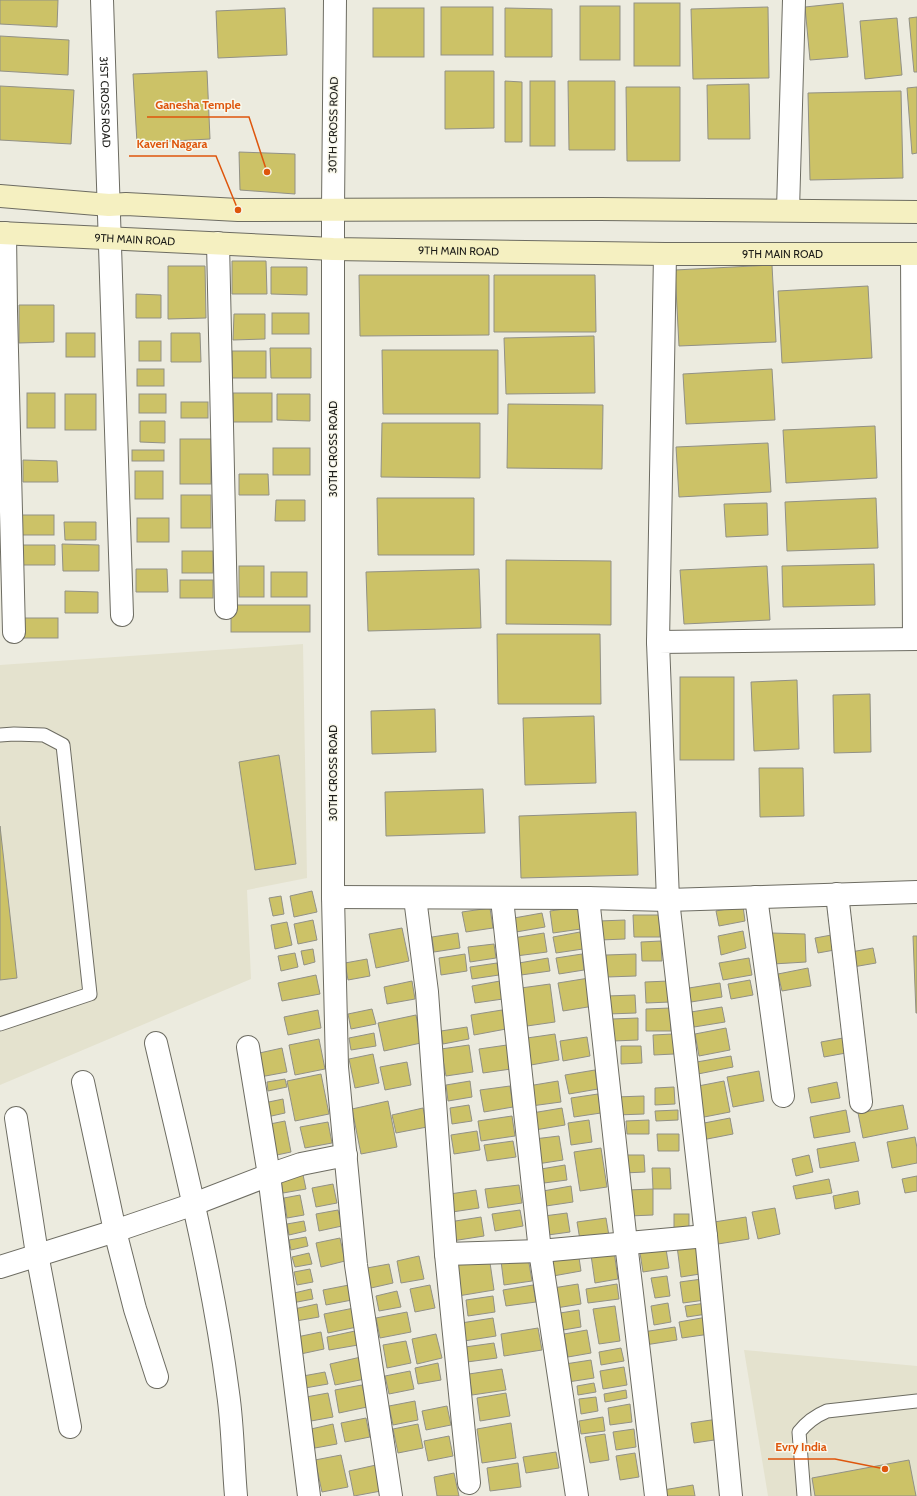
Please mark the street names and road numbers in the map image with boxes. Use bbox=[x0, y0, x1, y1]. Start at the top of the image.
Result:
street label: 31ST CROSS ROAD bbox=[97, 56, 114, 148]
street label: 30TH CROSS ROAD bbox=[325, 77, 341, 173]
street label: 9TH MAIN ROAD bbox=[94, 231, 176, 248]
street label: 9TH MAIN ROAD bbox=[418, 243, 499, 259]
street label: 9TH MAIN ROAD bbox=[742, 247, 823, 261]
street label: 30TH CROSS ROAD bbox=[326, 401, 340, 497]
street label: 30TH CROSS ROAD bbox=[326, 725, 340, 821]

